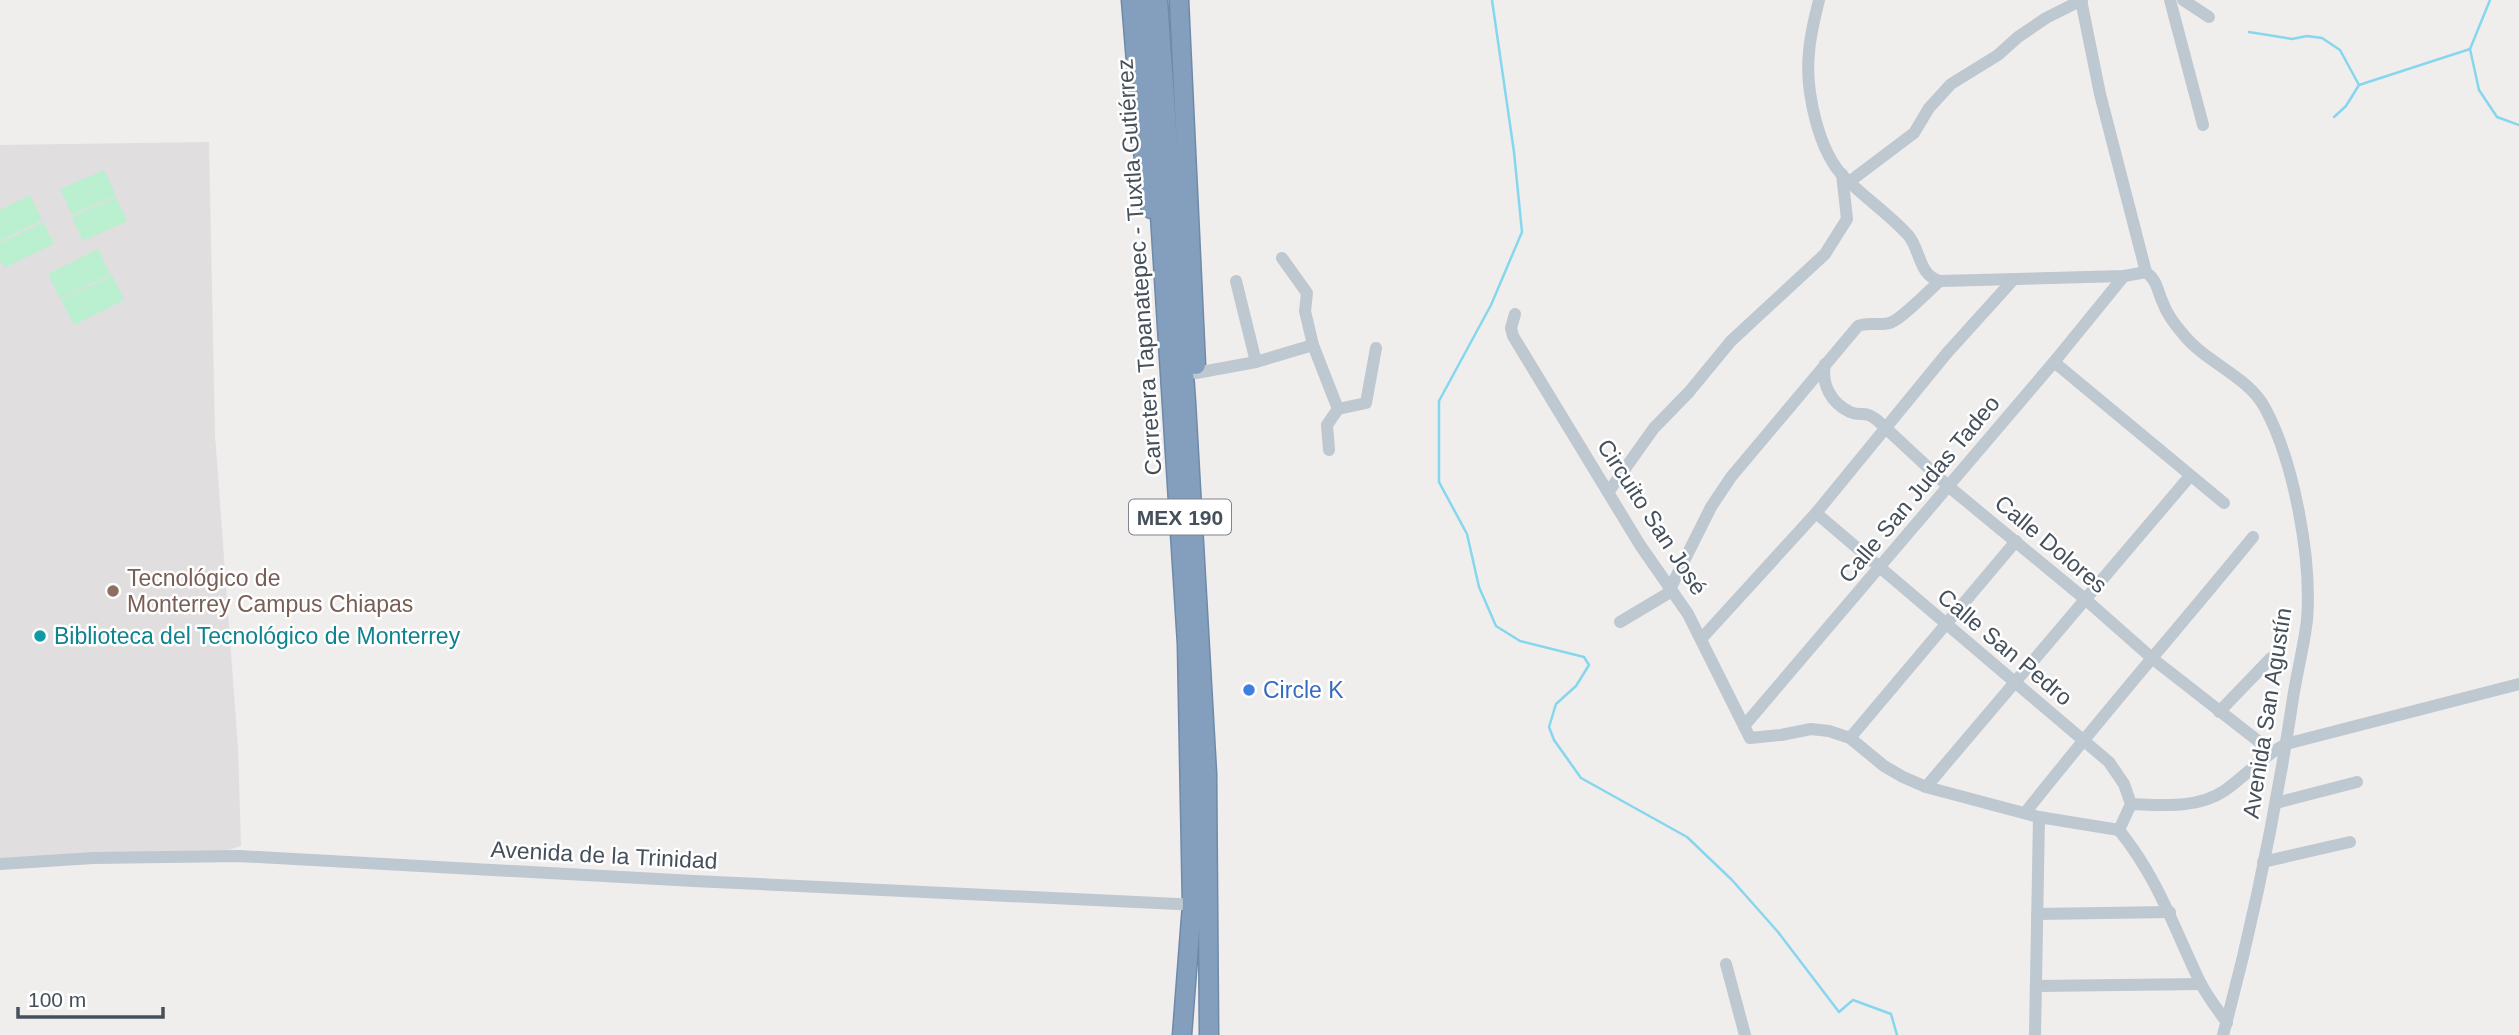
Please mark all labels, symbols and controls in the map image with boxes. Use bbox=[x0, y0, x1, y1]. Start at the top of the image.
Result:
street label: Carretera Tapanatepec - Tuxtla Gutiérrez bbox=[1111, 58, 1167, 476]
street label: Calle San Judas Tadeo bbox=[1833, 390, 2005, 588]
street label: Circuito San José bbox=[1592, 434, 1712, 600]
street label: Calle Dolores bbox=[1990, 490, 2112, 598]
road number: MEX 190 bbox=[1129, 500, 1231, 534]
place label: Tecnológico de Monterrey Campus Chiapas bbox=[127, 565, 413, 617]
marker: Tecnológico de Monterrey Campus Chiapas bbox=[105, 583, 121, 599]
street label: Calle San Pedro bbox=[1932, 583, 2078, 711]
street label: Avenida San Agustín bbox=[2237, 606, 2297, 820]
place label: Biblioteca del Tecnológico de Monterrey bbox=[54, 623, 461, 649]
marker: Biblioteca del Tecnológico de Monterrey bbox=[32, 628, 48, 644]
place label: Circle K bbox=[1263, 677, 1344, 703]
marker: Circle K bbox=[1241, 682, 1257, 698]
street label: Avenida de la Trinidad bbox=[490, 836, 718, 874]
scale bar bbox=[18, 976, 163, 1020]
text: 100 m bbox=[28, 988, 86, 1011]

